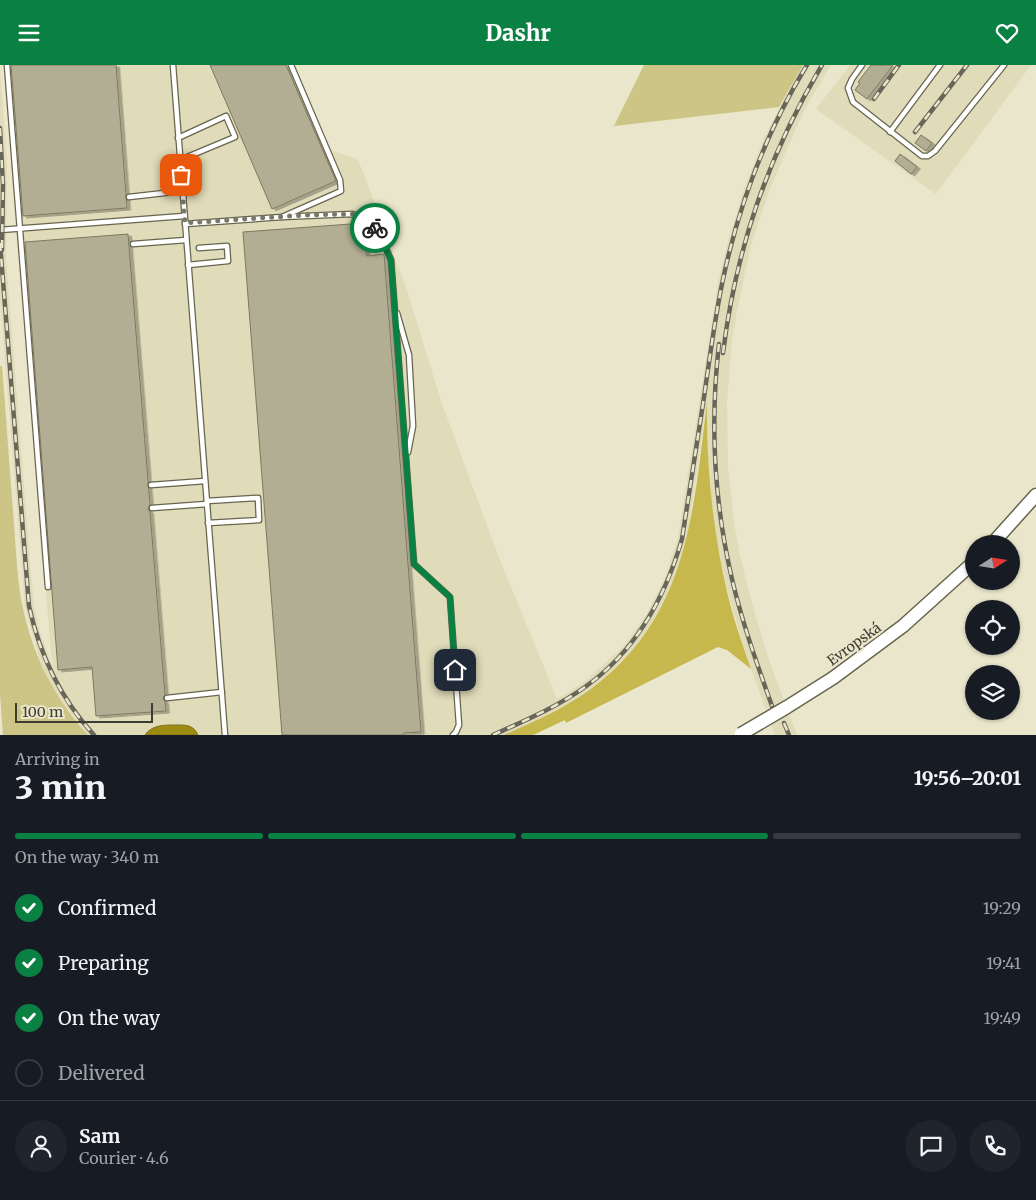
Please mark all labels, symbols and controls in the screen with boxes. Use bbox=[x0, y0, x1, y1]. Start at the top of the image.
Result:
icon: menu bbox=[15, 19, 43, 47]
text: Dashr bbox=[485, 19, 551, 47]
icon: heart bbox=[993, 19, 1021, 47]
pin bbox=[160, 154, 202, 196]
icon: bag bbox=[167, 161, 195, 189]
courier bbox=[350, 203, 400, 253]
icon: bike bbox=[361, 214, 389, 242]
north arrow bbox=[965, 535, 1020, 590]
map controls bbox=[965, 535, 1020, 720]
button: locate bbox=[965, 600, 1020, 655]
street label: Evropská bbox=[824, 618, 885, 670]
pin bbox=[434, 649, 476, 691]
icon: home bbox=[441, 656, 469, 684]
button: layers bbox=[965, 665, 1020, 720]
scale bar bbox=[15, 700, 152, 723]
text: 100 m bbox=[22, 703, 63, 721]
text: Arriving in bbox=[15, 749, 100, 769]
text: 19:56–20:01 bbox=[914, 766, 1021, 790]
text: 3 min bbox=[15, 768, 106, 808]
text: On the way · 340 m bbox=[15, 847, 159, 867]
icon: check bbox=[15, 894, 43, 922]
text: Confirmed bbox=[58, 896, 156, 920]
text: 19:29 bbox=[983, 898, 1021, 918]
icon: check bbox=[15, 949, 43, 977]
text: Preparing bbox=[58, 951, 149, 975]
text: 19:41 bbox=[986, 953, 1021, 973]
icon: check bbox=[15, 1004, 43, 1032]
text: On the way bbox=[58, 1006, 160, 1030]
text: 19:49 bbox=[984, 1008, 1021, 1028]
text: Delivered bbox=[58, 1061, 145, 1085]
button: person bbox=[15, 1120, 67, 1172]
button: chat bbox=[905, 1120, 957, 1172]
button: phone bbox=[969, 1120, 1021, 1172]
text: Sam bbox=[79, 1124, 120, 1148]
text: Courier · 4.6 bbox=[79, 1148, 169, 1168]

